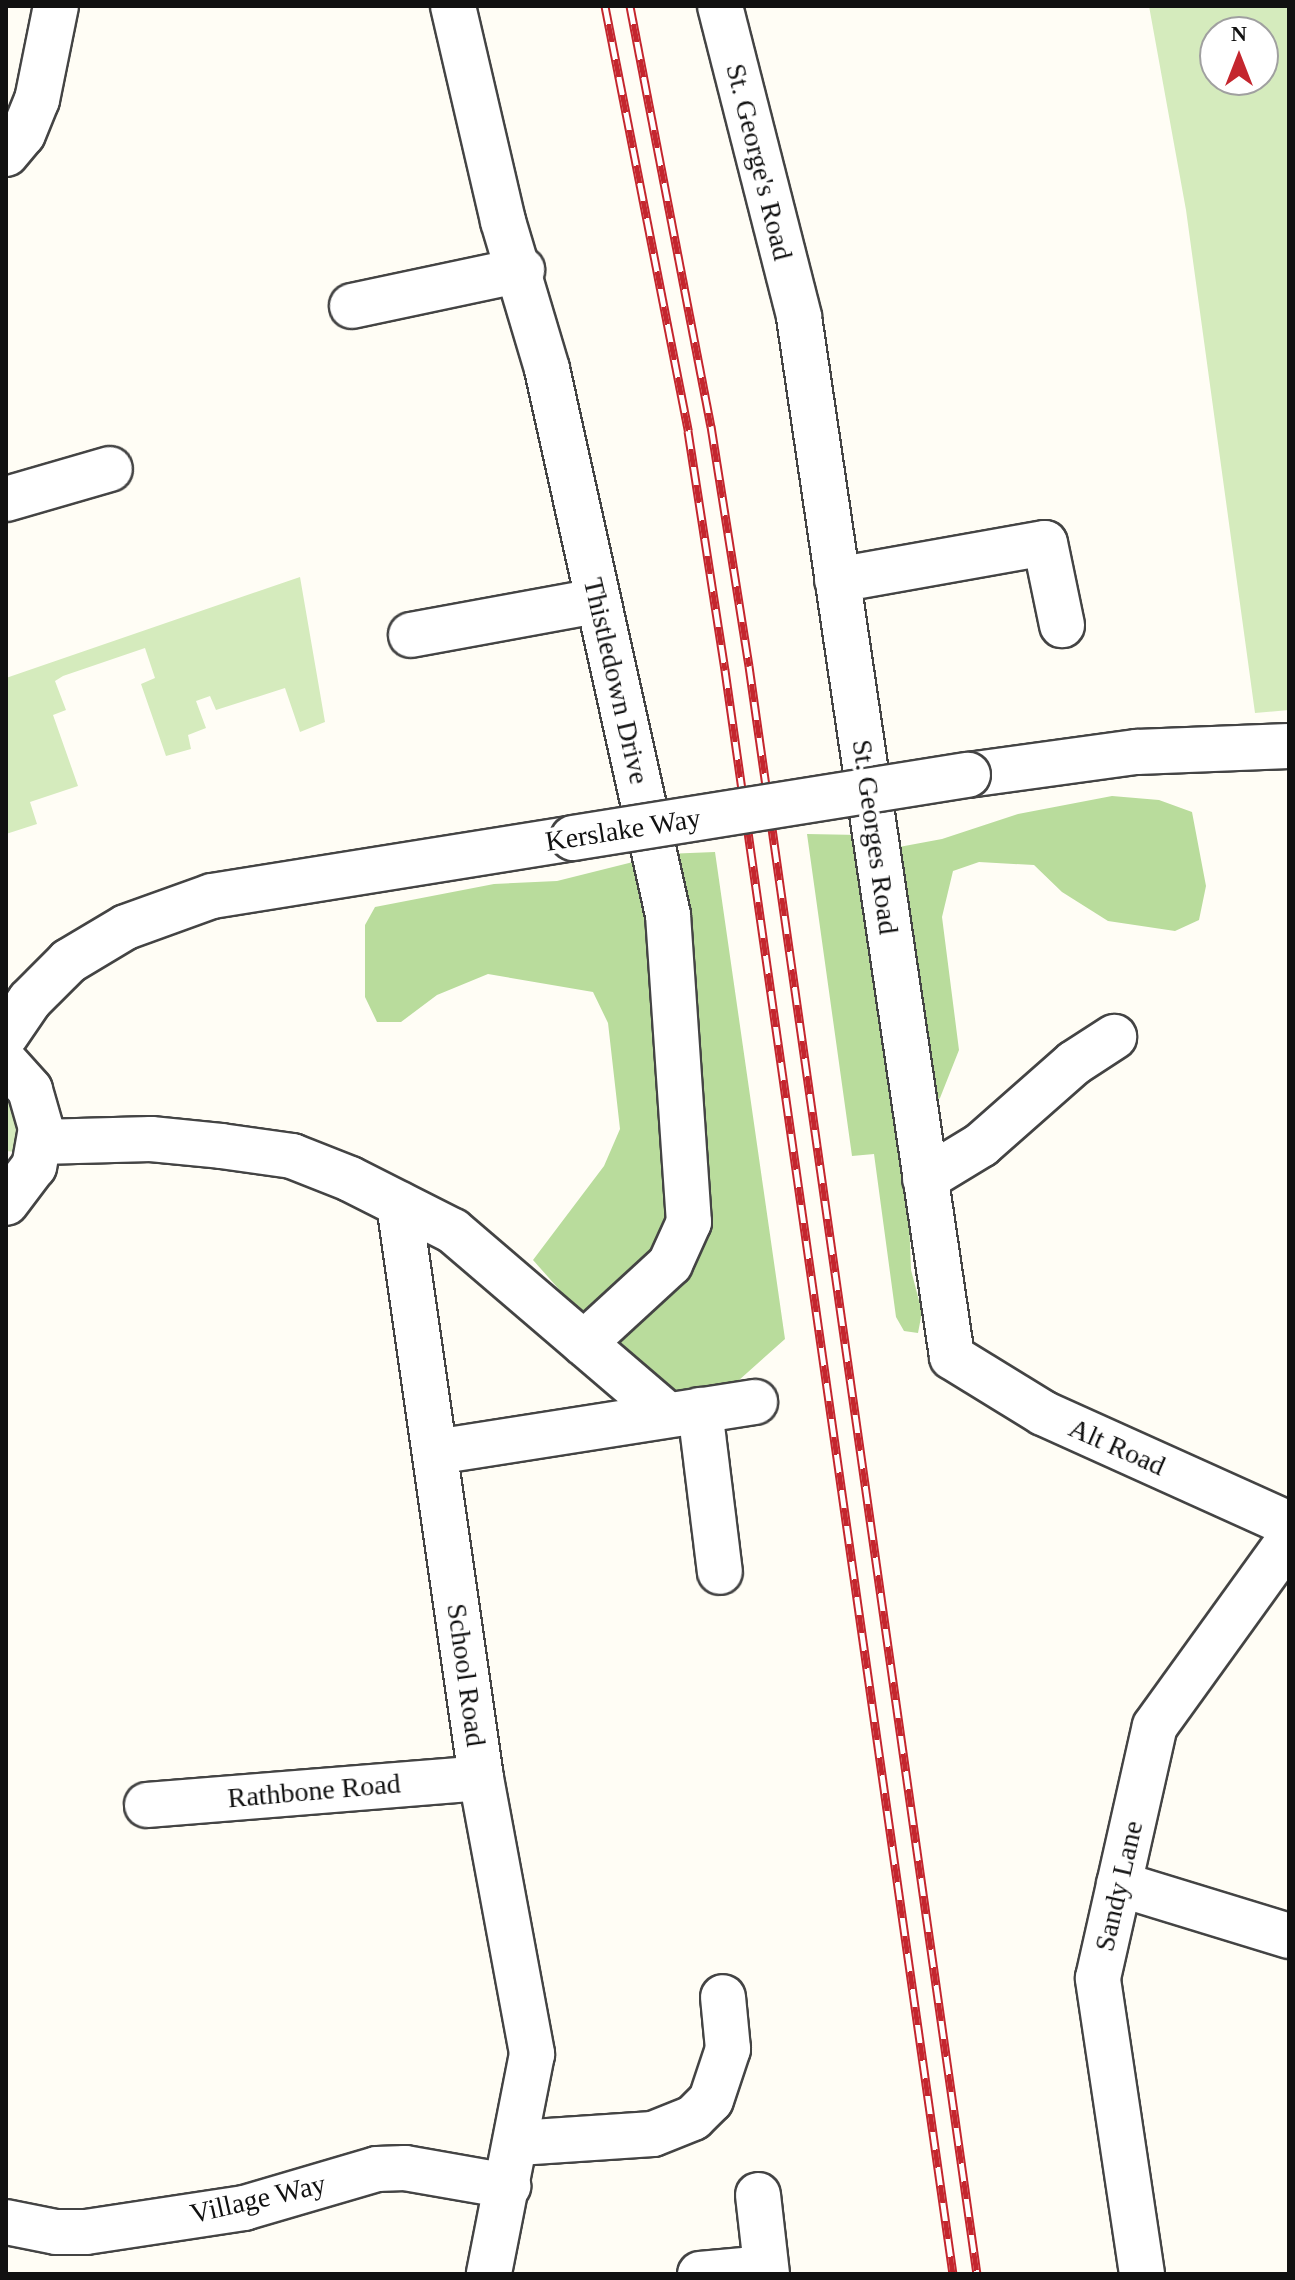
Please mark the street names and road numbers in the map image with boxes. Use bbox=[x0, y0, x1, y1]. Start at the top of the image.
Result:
street label: St. George's Road bbox=[718, 60, 800, 264]
street label: Thistledown Drive bbox=[576, 575, 656, 787]
street label: St. Georges Road bbox=[845, 737, 905, 937]
street label: Kerslake Way bbox=[543, 801, 703, 859]
street label: Alt Road bbox=[1064, 1411, 1170, 1483]
street label: School Road bbox=[439, 1601, 493, 1749]
street label: Rathbone Road bbox=[226, 1767, 402, 1815]
street label: Sandy Lane bbox=[1088, 1817, 1150, 1955]
street label: Village Way bbox=[187, 2167, 329, 2231]

